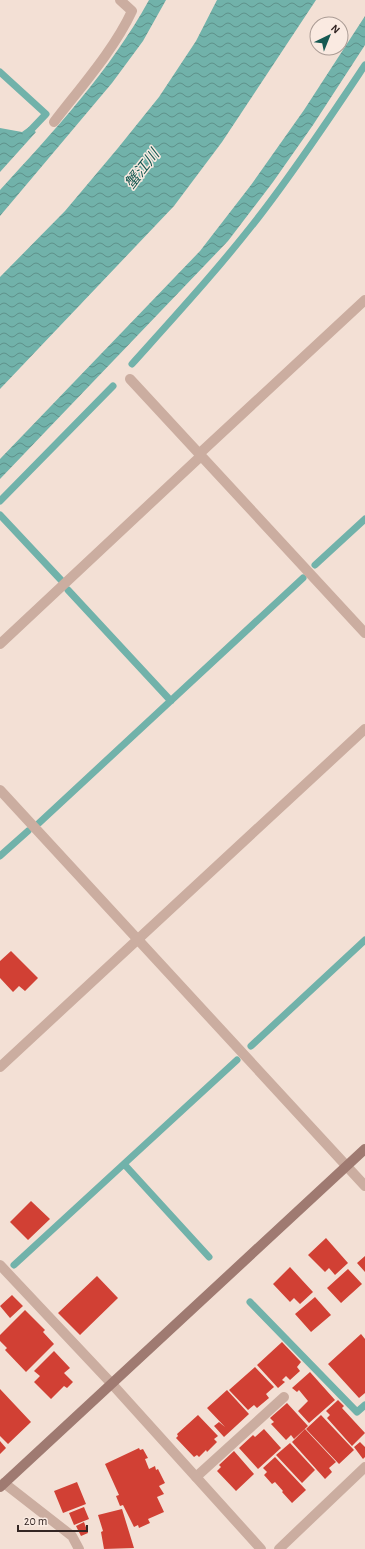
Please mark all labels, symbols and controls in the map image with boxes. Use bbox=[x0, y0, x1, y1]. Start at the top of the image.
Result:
north arrow bbox=[309, 16, 349, 56]
text: N bbox=[329, 22, 342, 36]
water label: 蟹江川 bbox=[122, 145, 163, 192]
scale bar bbox=[18, 1507, 87, 1533]
text: 20 m bbox=[24, 1515, 47, 1527]

